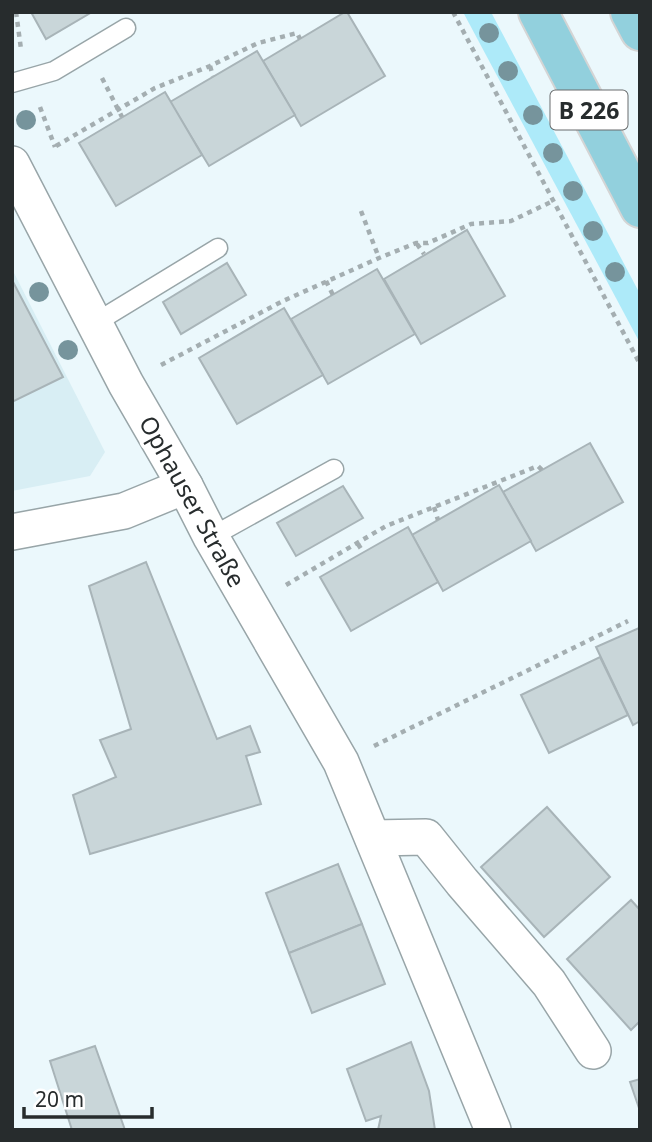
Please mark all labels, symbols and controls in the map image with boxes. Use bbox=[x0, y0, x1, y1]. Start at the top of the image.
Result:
road number: B 226 bbox=[550, 90, 628, 130]
street label: Ophauser Straße bbox=[132, 409, 254, 593]
scale bar bbox=[24, 1076, 152, 1120]
text: 20 m bbox=[35, 1085, 84, 1113]

